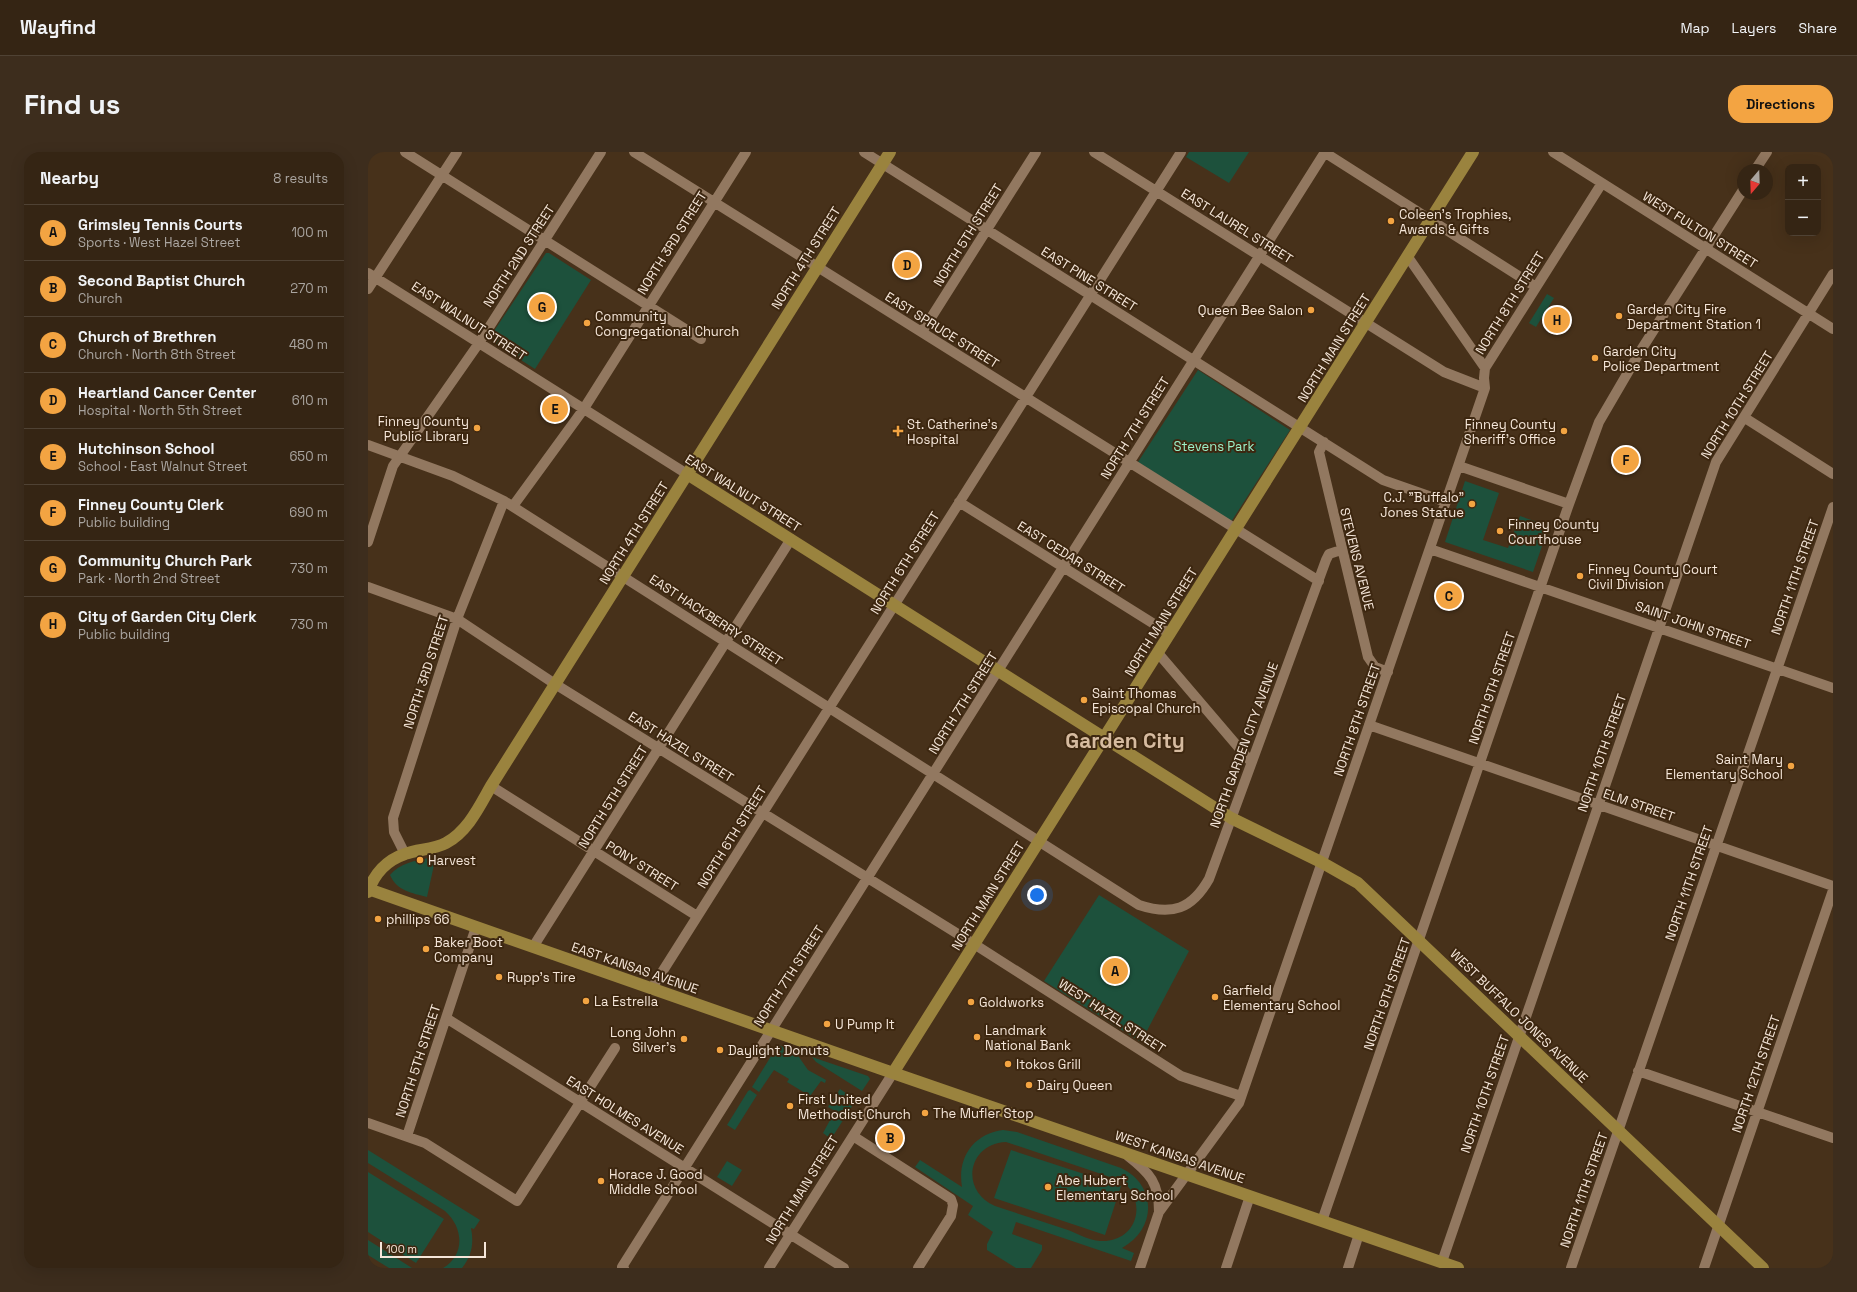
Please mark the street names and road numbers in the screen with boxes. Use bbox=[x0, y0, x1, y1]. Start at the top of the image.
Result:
street label: NORTH 5TH STREET bbox=[930, 180, 1007, 290]
street label: EAST LAUREL STREET bbox=[1178, 185, 1296, 268]
street label: NORTH 3RD STREET bbox=[633, 188, 711, 298]
street label: WEST FULTON STREET bbox=[1639, 188, 1761, 272]
street label: NORTH 2ND STREET bbox=[479, 201, 559, 311]
street label: NORTH 4TH STREET bbox=[767, 203, 845, 313]
street label: EAST PINE STREET bbox=[1038, 243, 1140, 315]
street label: NORTH 8TH STREET bbox=[1471, 248, 1549, 358]
street label: EAST WALNUT STREET bbox=[408, 277, 530, 365]
street label: EAST SPRUCE STREET bbox=[882, 288, 1002, 372]
street label: NORTH MAIN STREET bbox=[1294, 290, 1375, 406]
street label: NORTH 10TH STREET bbox=[1697, 348, 1777, 462]
street label: NORTH 7TH STREET bbox=[1097, 373, 1174, 482]
street label: EAST WALNUT STREET bbox=[682, 450, 804, 536]
street label: NORTH 4TH STREET bbox=[595, 478, 673, 588]
street label: STEVENS AVENUE bbox=[1336, 506, 1378, 612]
street label: NORTH 6TH STREET bbox=[867, 508, 944, 618]
street label: EAST CEDAR STREET bbox=[1014, 517, 1128, 597]
street label: NORTH 11TH STREET bbox=[1767, 517, 1823, 637]
street label: NORTH MAIN STREET bbox=[1121, 564, 1202, 680]
street label: EAST HACKBERRY STREET bbox=[646, 571, 786, 670]
street label: SAINT JOHN STREET bbox=[1633, 597, 1753, 653]
street label: NORTH 3RD STREET bbox=[400, 613, 453, 731]
street label: NORTH 9TH STREET bbox=[1465, 629, 1519, 747]
street label: NORTH 7TH STREET bbox=[925, 648, 1002, 757]
street label: NORTH GARDEN CITY AVENUE bbox=[1206, 660, 1282, 830]
street label: NORTH 8TH STREET bbox=[1330, 661, 1384, 779]
street label: NORTH 10TH STREET bbox=[1574, 691, 1630, 814]
street label: EAST HAZEL STREET bbox=[625, 708, 737, 786]
street label: NORTH 5TH STREET bbox=[575, 742, 652, 852]
street label: NORTH 6TH STREET bbox=[694, 782, 771, 892]
street label: ELM STREET bbox=[1601, 785, 1677, 825]
street label: NORTH 11TH STREET bbox=[1661, 823, 1717, 943]
street label: PONY STREET bbox=[603, 837, 682, 895]
street label: NORTH MAIN STREET bbox=[948, 838, 1029, 954]
street label: NORTH 7TH STREET bbox=[750, 922, 828, 1030]
street label: NORTH 9TH STREET bbox=[1360, 935, 1414, 1053]
street label: EAST KANSAS AVENUE bbox=[569, 938, 701, 998]
street label: WEST BUFFALO JONES AVENUE bbox=[1446, 945, 1592, 1087]
street label: WEST HAZEL STREET bbox=[1055, 975, 1169, 1057]
street label: NORTH 5TH STREET bbox=[392, 1002, 444, 1120]
street label: NORTH 12TH STREET bbox=[1728, 1013, 1784, 1135]
street label: NORTH 10TH STREET bbox=[1457, 1032, 1513, 1155]
street label: EAST HOLMES AVENUE bbox=[563, 1072, 687, 1158]
street label: WEST KANSAS AVENUE bbox=[1113, 1127, 1247, 1187]
street label: NORTH 11TH STREET bbox=[1556, 1130, 1612, 1250]
street label: NORTH MAIN STREET bbox=[762, 1132, 843, 1248]

